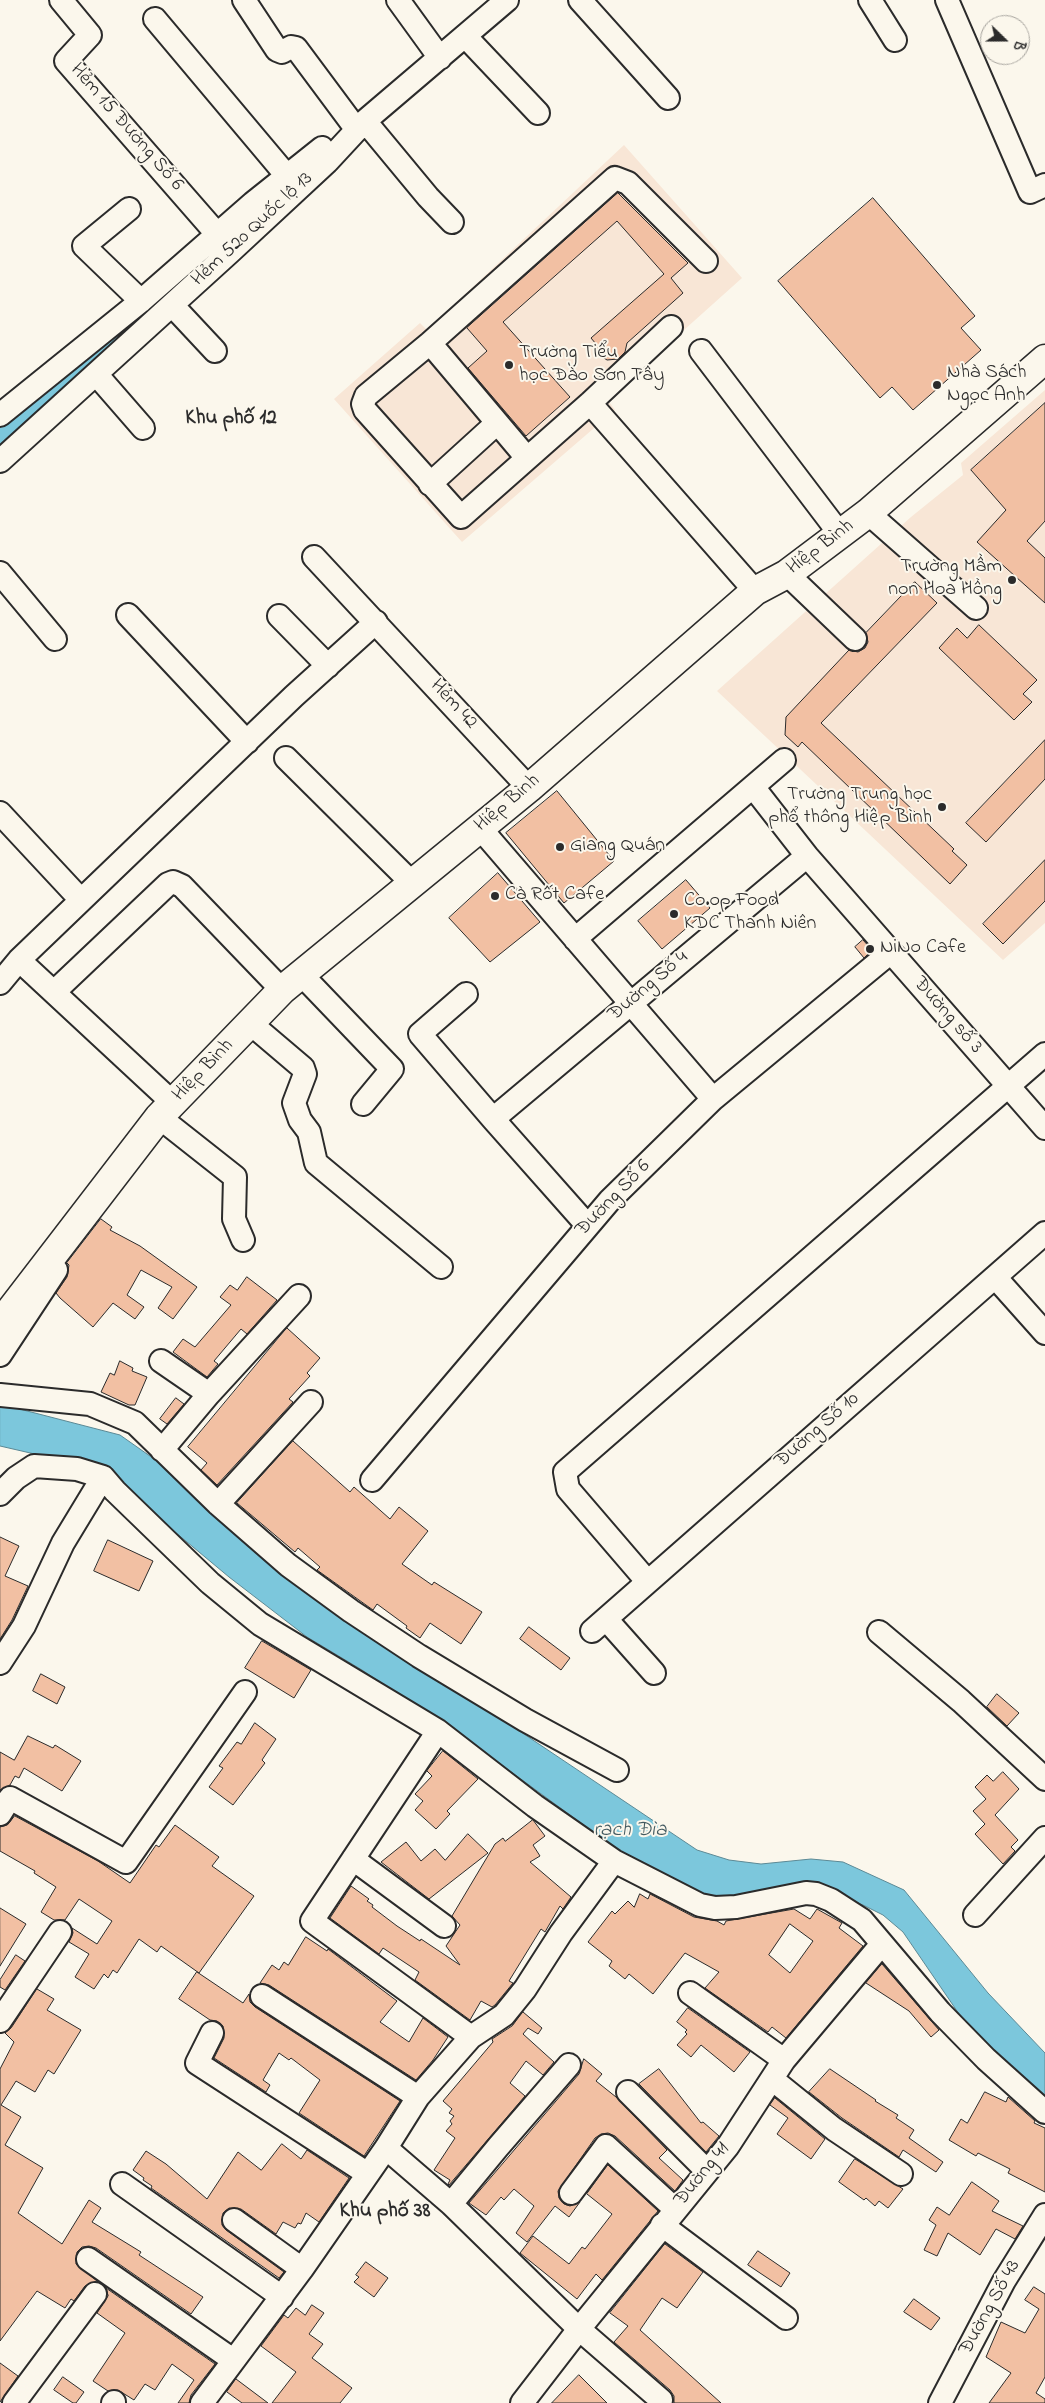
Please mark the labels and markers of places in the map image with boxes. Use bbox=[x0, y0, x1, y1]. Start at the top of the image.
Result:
place label: Trường Tiểu học Đào Sơn Tây bbox=[519, 342, 664, 389]
marker: Trường Tiểu học Đào Sơn Tây bbox=[503, 359, 515, 371]
place label: Nhà Sách Ngọc Anh bbox=[947, 362, 1026, 409]
marker: Nhà Sách Ngọc Anh bbox=[931, 379, 943, 391]
place label: Trường Mầm non Hoa Hồng bbox=[888, 556, 1002, 603]
marker: Trường Mầm non Hoa Hồng bbox=[1006, 574, 1018, 586]
place label: Trường Trung học phổ thông Hiệp Bình bbox=[768, 784, 932, 831]
marker: Trường Trung học phổ thông Hiệp Bình bbox=[936, 801, 948, 813]
place label: Giang Quán bbox=[570, 835, 665, 859]
marker: Giang Quán bbox=[554, 841, 566, 853]
place label: Cà Rốt Cafe bbox=[505, 884, 604, 908]
marker: Cà Rốt Cafe bbox=[489, 890, 501, 902]
place label: Co.op Food KDC Thanh Niên bbox=[684, 890, 816, 937]
marker: Co.op Food KDC Thanh Niên bbox=[668, 908, 680, 920]
place label: NiNo Cafe bbox=[880, 937, 966, 961]
marker: NiNo Cafe bbox=[864, 943, 876, 955]

